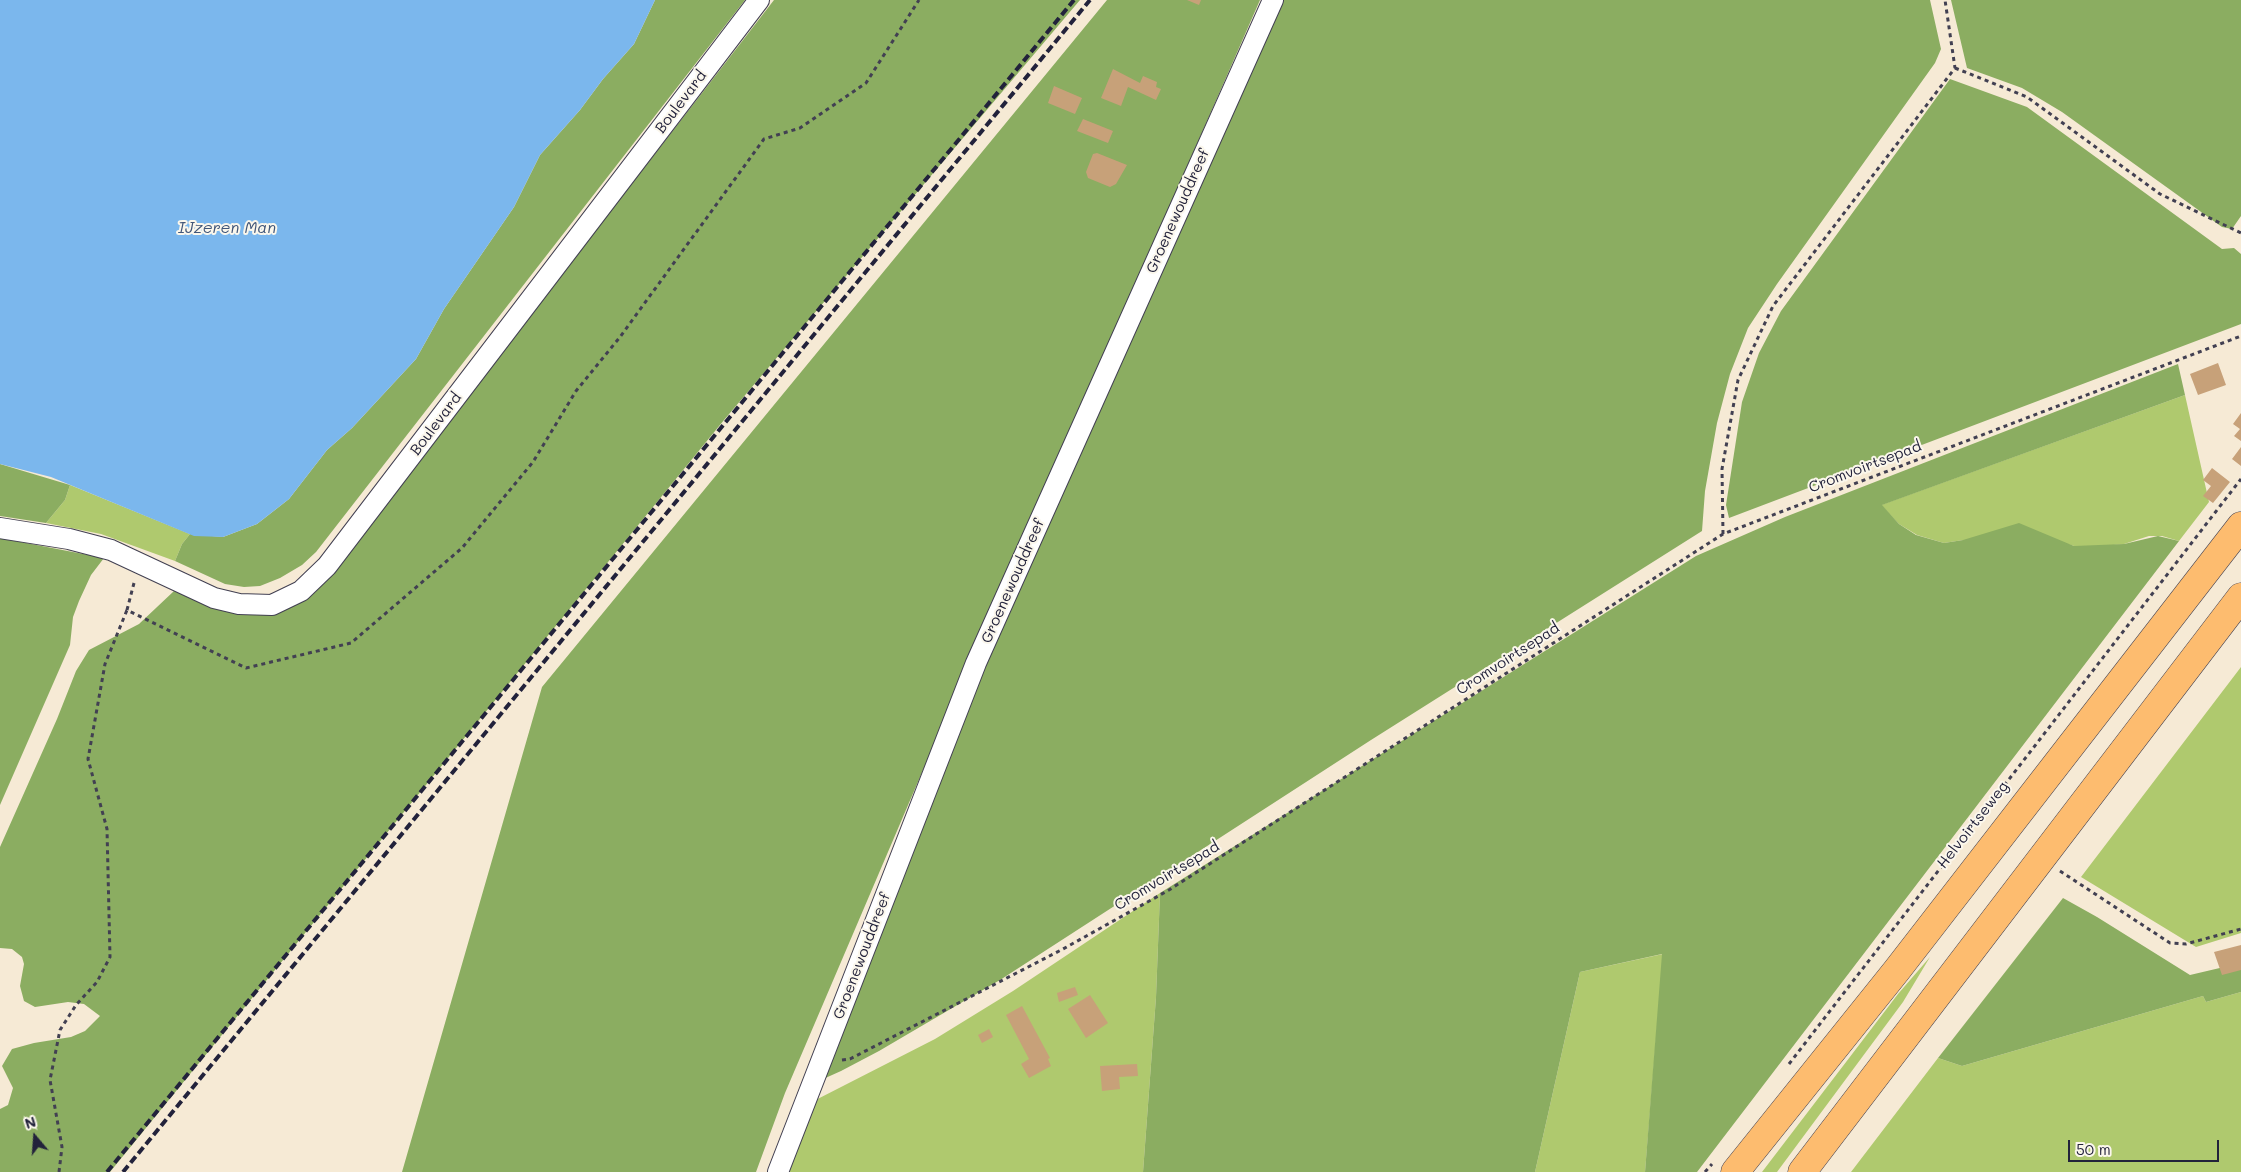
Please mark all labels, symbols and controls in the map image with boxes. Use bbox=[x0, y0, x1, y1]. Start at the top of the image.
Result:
street label: Boulevard bbox=[652, 67, 710, 137]
street label: Groenewouddreef bbox=[1143, 146, 1213, 276]
water label: IJzeren Man bbox=[178, 218, 276, 238]
street label: Boulevard bbox=[407, 389, 465, 459]
street label: Cromvoirtsepad bbox=[1806, 437, 1924, 497]
street label: Groenewouddreef bbox=[978, 516, 1048, 646]
street label: Cromvoirtsepad bbox=[1453, 619, 1563, 699]
street label: Helvoirtseweg bbox=[1933, 778, 2013, 872]
street label: Cromvoirtsepad bbox=[1111, 838, 1223, 914]
street label: Groenewouddreef bbox=[830, 890, 894, 1022]
north arrow bbox=[10, 1112, 60, 1162]
text: N bbox=[22, 1112, 38, 1133]
scale bar bbox=[2071, 1130, 2222, 1162]
text: 50 m bbox=[2076, 1139, 2111, 1159]

